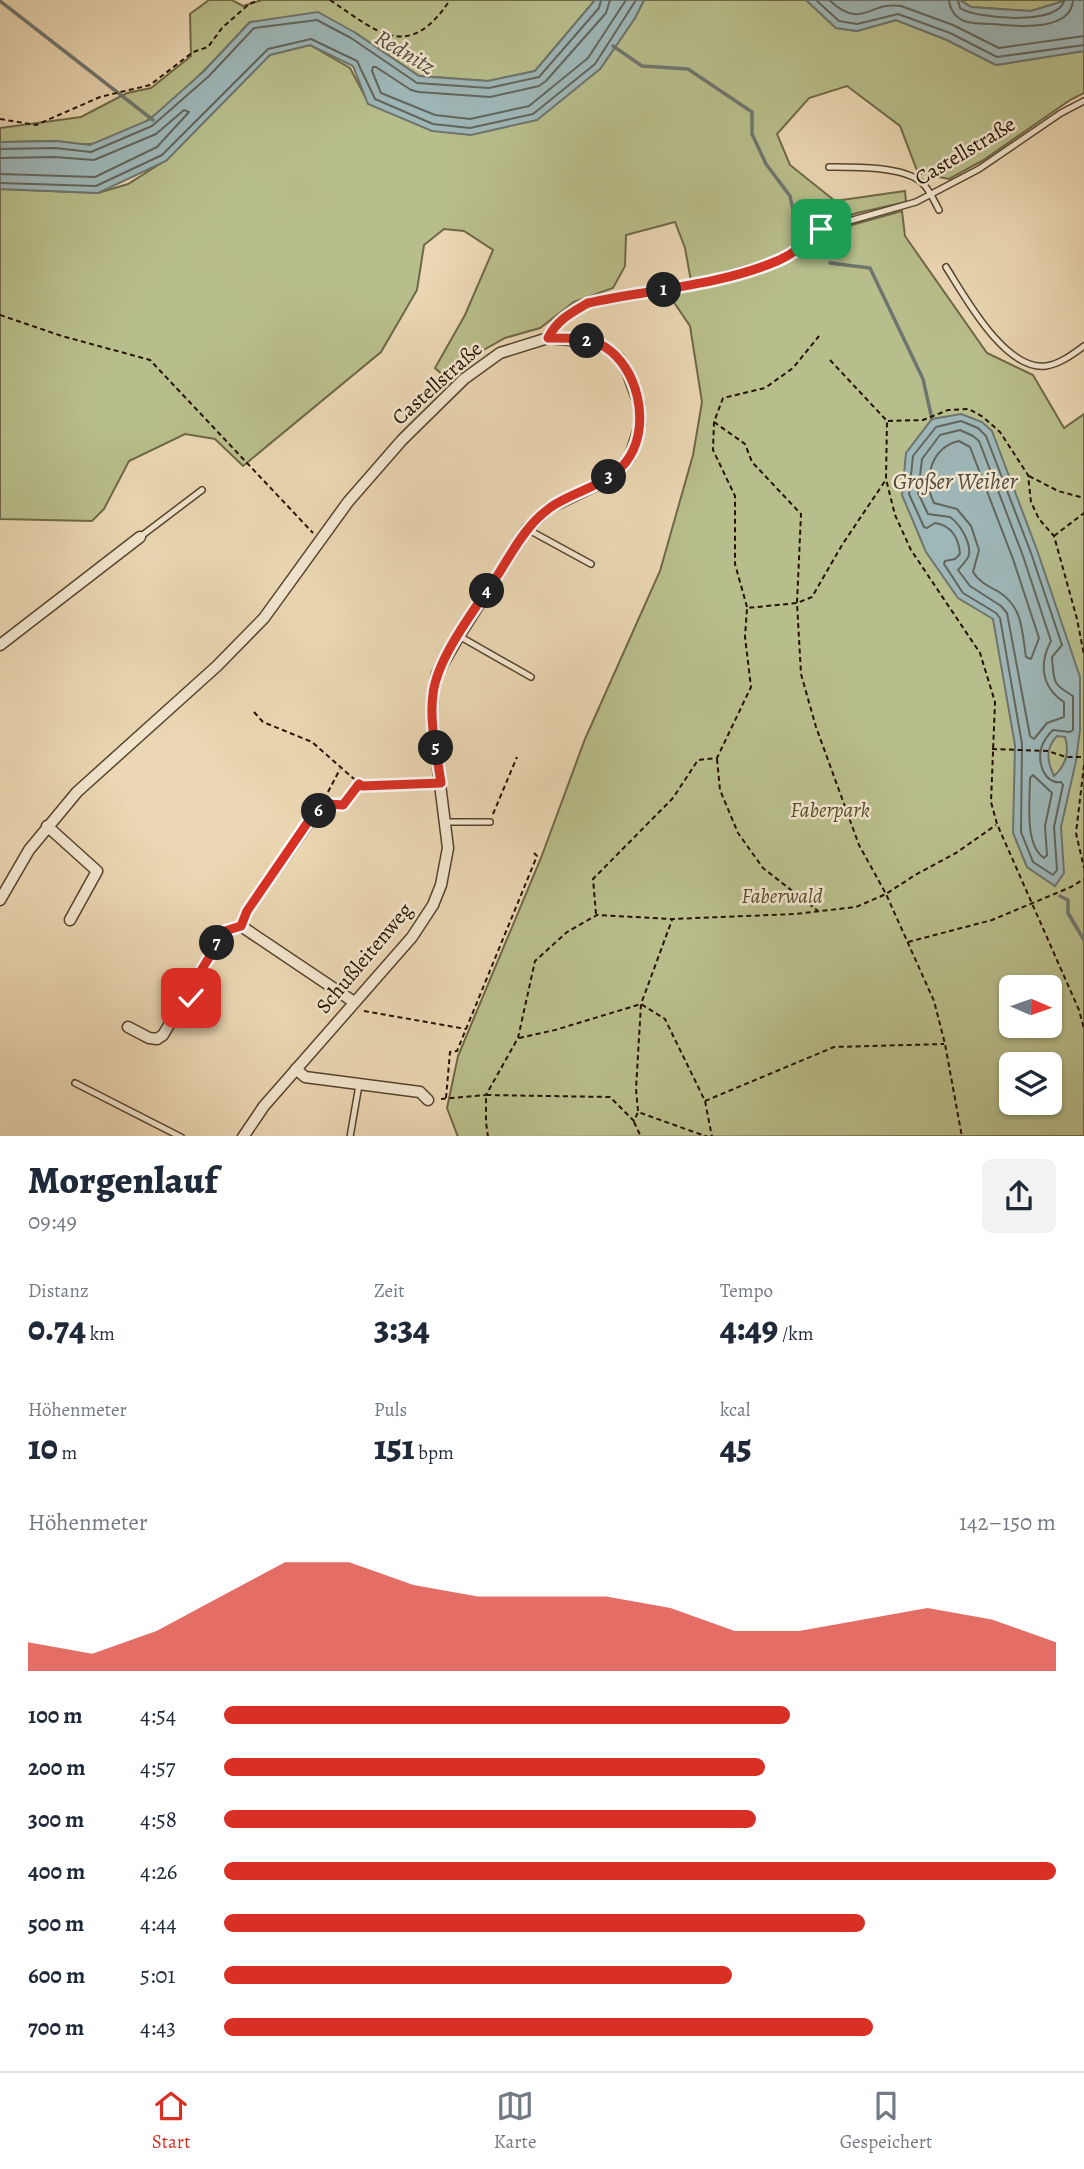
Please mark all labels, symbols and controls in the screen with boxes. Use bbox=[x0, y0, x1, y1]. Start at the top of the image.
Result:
water label: Rednitz bbox=[369, 22, 441, 82]
street label: Castellstraße bbox=[909, 110, 1021, 192]
pin bbox=[791, 199, 851, 259]
icon: arrive bbox=[802, 210, 840, 248]
pin: 1 bbox=[646, 272, 682, 308]
text: 1 bbox=[660, 276, 667, 302]
pin: 2 bbox=[570, 324, 604, 358]
text: 2 bbox=[582, 327, 591, 353]
street label: Castellstraße bbox=[386, 335, 488, 431]
pin: 3 bbox=[592, 460, 626, 494]
text: 3 bbox=[604, 463, 613, 489]
water label: Großer Weiher bbox=[893, 466, 1018, 497]
pin: 4 bbox=[470, 574, 504, 608]
text: 4 bbox=[482, 577, 491, 603]
pin: 5 bbox=[418, 730, 453, 766]
text: 5 bbox=[431, 734, 440, 760]
pin: 6 bbox=[302, 794, 336, 828]
park label: Faberpark bbox=[790, 796, 870, 824]
text: 6 bbox=[314, 797, 323, 823]
park label: Faberwald bbox=[741, 882, 823, 910]
street label: Schußleitenweg bbox=[309, 896, 419, 1019]
pin: 7 bbox=[200, 926, 234, 960]
text: 7 bbox=[212, 929, 221, 955]
pin bbox=[161, 968, 221, 1028]
north arrow bbox=[999, 975, 1062, 1038]
map controls bbox=[999, 975, 1062, 1115]
icon: check bbox=[172, 979, 210, 1017]
button: layers bbox=[999, 1052, 1062, 1115]
text: Morgenlauf bbox=[28, 1154, 218, 1206]
button: share bbox=[982, 1159, 1056, 1233]
text: 09:49 bbox=[28, 1206, 77, 1237]
text: Distanz bbox=[28, 1278, 89, 1304]
text: Zeit bbox=[374, 1278, 405, 1304]
text: Tempo bbox=[720, 1278, 773, 1304]
text: 0.74 bbox=[28, 1304, 86, 1352]
text: 3:34 bbox=[374, 1304, 430, 1352]
text: 4:49 bbox=[720, 1304, 778, 1352]
text: km bbox=[86, 1321, 115, 1347]
text: /km bbox=[778, 1321, 814, 1347]
text: Höhenmeter bbox=[28, 1397, 127, 1423]
text: Puls bbox=[374, 1397, 407, 1423]
text: kcal bbox=[720, 1397, 750, 1423]
text: 10 bbox=[28, 1423, 58, 1471]
text: 151 bbox=[374, 1423, 415, 1471]
text: 45 bbox=[720, 1423, 752, 1471]
text: m bbox=[58, 1440, 77, 1466]
text: bpm bbox=[415, 1440, 454, 1466]
text: Höhenmeter bbox=[28, 1507, 148, 1538]
text: 142–150 m bbox=[959, 1507, 1056, 1538]
text: 100 m bbox=[28, 1700, 83, 1731]
text: 4:54 bbox=[140, 1700, 176, 1731]
text: 200 m bbox=[28, 1752, 86, 1783]
text: 4:57 bbox=[140, 1752, 175, 1783]
text: 300 m bbox=[28, 1804, 84, 1835]
text: 4:58 bbox=[140, 1804, 177, 1835]
text: 400 m bbox=[28, 1856, 85, 1887]
text: 4:26 bbox=[140, 1856, 177, 1887]
text: 500 m bbox=[28, 1908, 84, 1939]
text: 4:44 bbox=[140, 1908, 177, 1939]
text: 600 m bbox=[28, 1960, 85, 1991]
text: 5:01 bbox=[140, 1960, 176, 1991]
text: 700 m bbox=[28, 2012, 84, 2043]
text: 4:43 bbox=[140, 2012, 176, 2043]
tab: Start bbox=[152, 2087, 190, 2155]
tab: Karte bbox=[494, 2087, 536, 2155]
tab: Gespeichert bbox=[840, 2087, 932, 2155]

